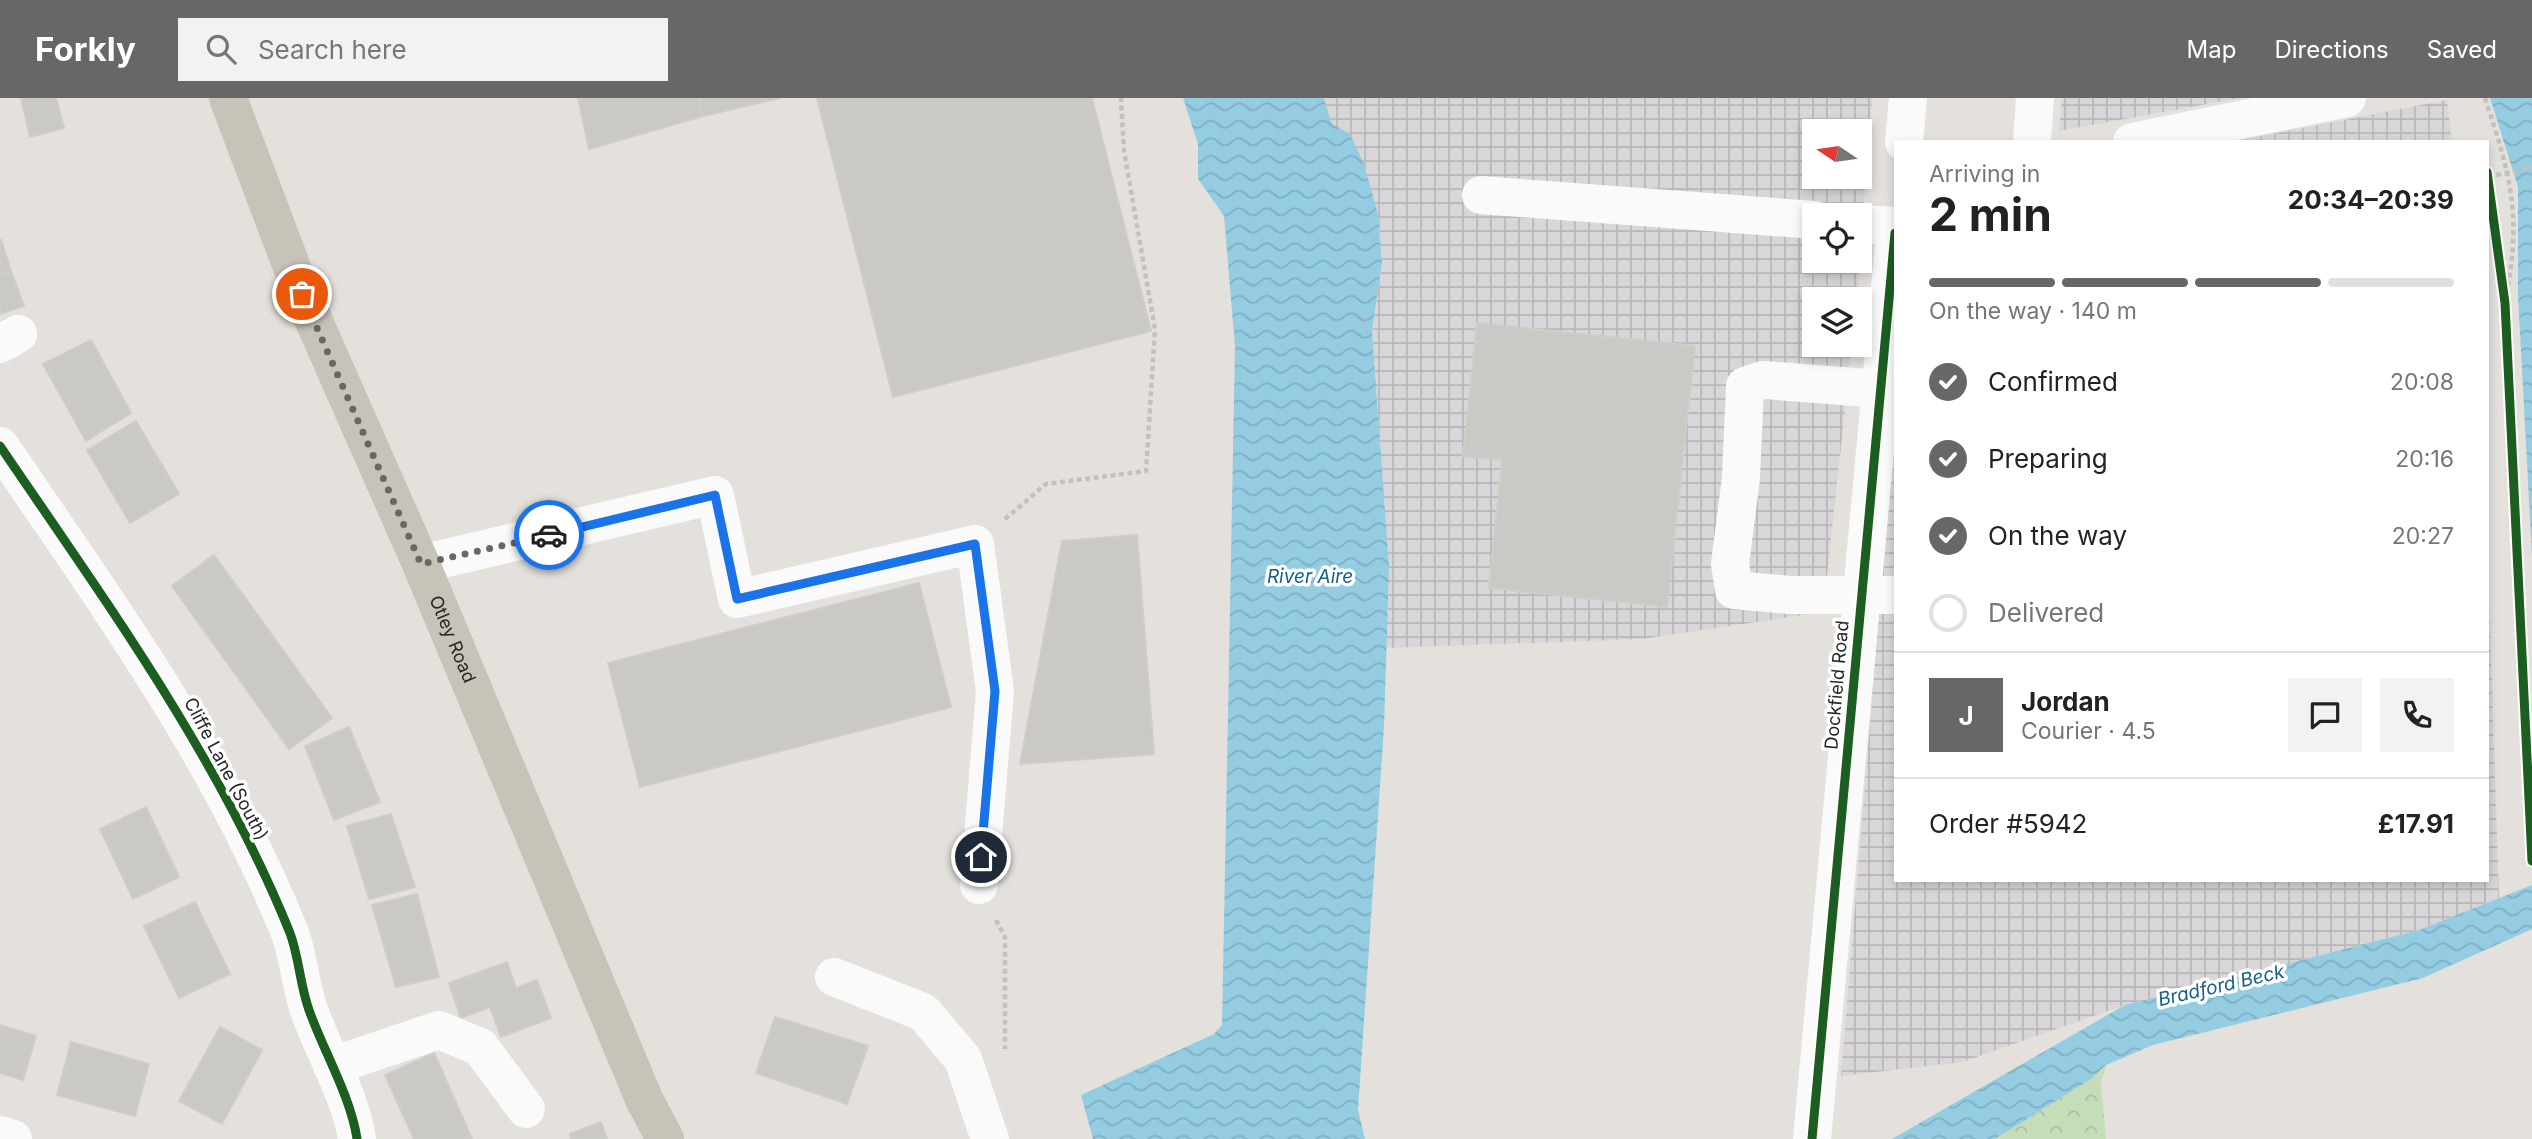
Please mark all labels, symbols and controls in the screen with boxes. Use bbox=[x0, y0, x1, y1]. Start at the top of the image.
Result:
search box bbox=[178, 18, 668, 81]
text: Forkly bbox=[35, 29, 136, 69]
icon: search bbox=[202, 30, 240, 68]
text: Search here bbox=[258, 34, 407, 65]
text: Map bbox=[2187, 35, 2236, 64]
text: Directions bbox=[2274, 35, 2389, 64]
text: Saved bbox=[2427, 35, 2497, 64]
north arrow bbox=[1802, 119, 1872, 189]
map controls bbox=[1802, 119, 1872, 357]
text: Arriving in bbox=[1929, 160, 2040, 188]
text: 20:34–20:39 bbox=[2288, 184, 2454, 215]
text: 2 min bbox=[1929, 186, 2052, 242]
button: locate bbox=[1802, 203, 1872, 273]
pin bbox=[272, 264, 332, 324]
icon: bag bbox=[283, 275, 321, 313]
button: layers bbox=[1802, 287, 1872, 357]
text: On the way · 140 m bbox=[1929, 297, 2137, 325]
icon: check bbox=[1929, 363, 1967, 401]
text: Confirmed bbox=[1988, 366, 2118, 397]
text: 20:08 bbox=[2390, 368, 2454, 396]
icon: check bbox=[1929, 440, 1967, 478]
text: Preparing bbox=[1988, 443, 2108, 474]
text: 20:16 bbox=[2395, 445, 2454, 473]
courier bbox=[514, 500, 584, 570]
icon: car bbox=[530, 516, 568, 554]
icon: check bbox=[1929, 517, 1967, 555]
text: On the way bbox=[1988, 520, 2127, 551]
text: 20:27 bbox=[2392, 522, 2454, 550]
water label: River Aire bbox=[1267, 565, 1353, 588]
street label: Otley Road bbox=[425, 592, 480, 686]
text: Delivered bbox=[1988, 597, 2104, 628]
street label: Dockfield Road bbox=[1820, 620, 1853, 750]
button: chat bbox=[2288, 678, 2362, 752]
button: phone bbox=[2380, 678, 2454, 752]
text: Jordan bbox=[2021, 686, 2110, 717]
street label: Cliffe Lane (South) bbox=[180, 694, 273, 844]
text: J bbox=[1958, 700, 1974, 731]
text: Courier · 4.5 bbox=[2021, 717, 2156, 745]
text: Order #5942 bbox=[1929, 808, 2087, 839]
text: £17.91 bbox=[2378, 808, 2454, 839]
pin bbox=[951, 827, 1011, 887]
icon: home bbox=[962, 838, 1000, 876]
water label: Bradford Beck bbox=[2156, 960, 2287, 1011]

